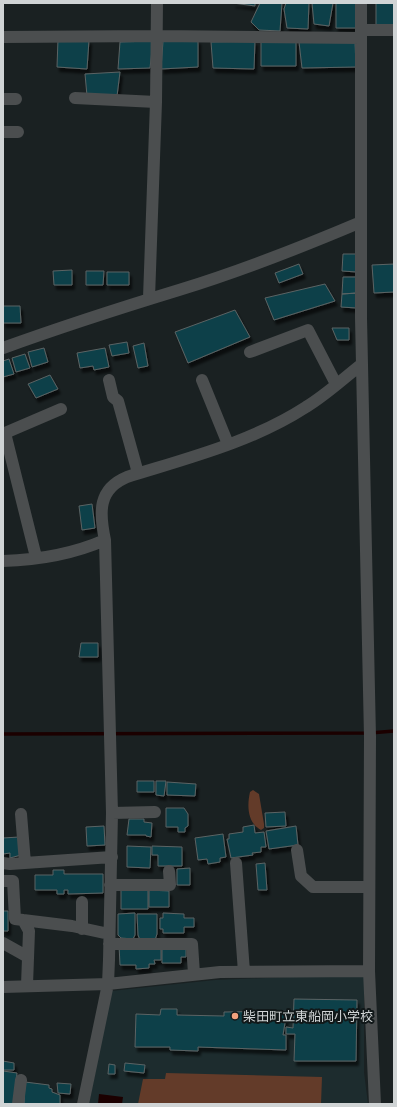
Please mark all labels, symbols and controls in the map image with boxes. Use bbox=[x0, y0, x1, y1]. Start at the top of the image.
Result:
place label: 柴田町立東船岡小学校 bbox=[243, 1008, 373, 1025]
marker: 柴田町立東船岡小学校 bbox=[230, 1011, 240, 1021]

